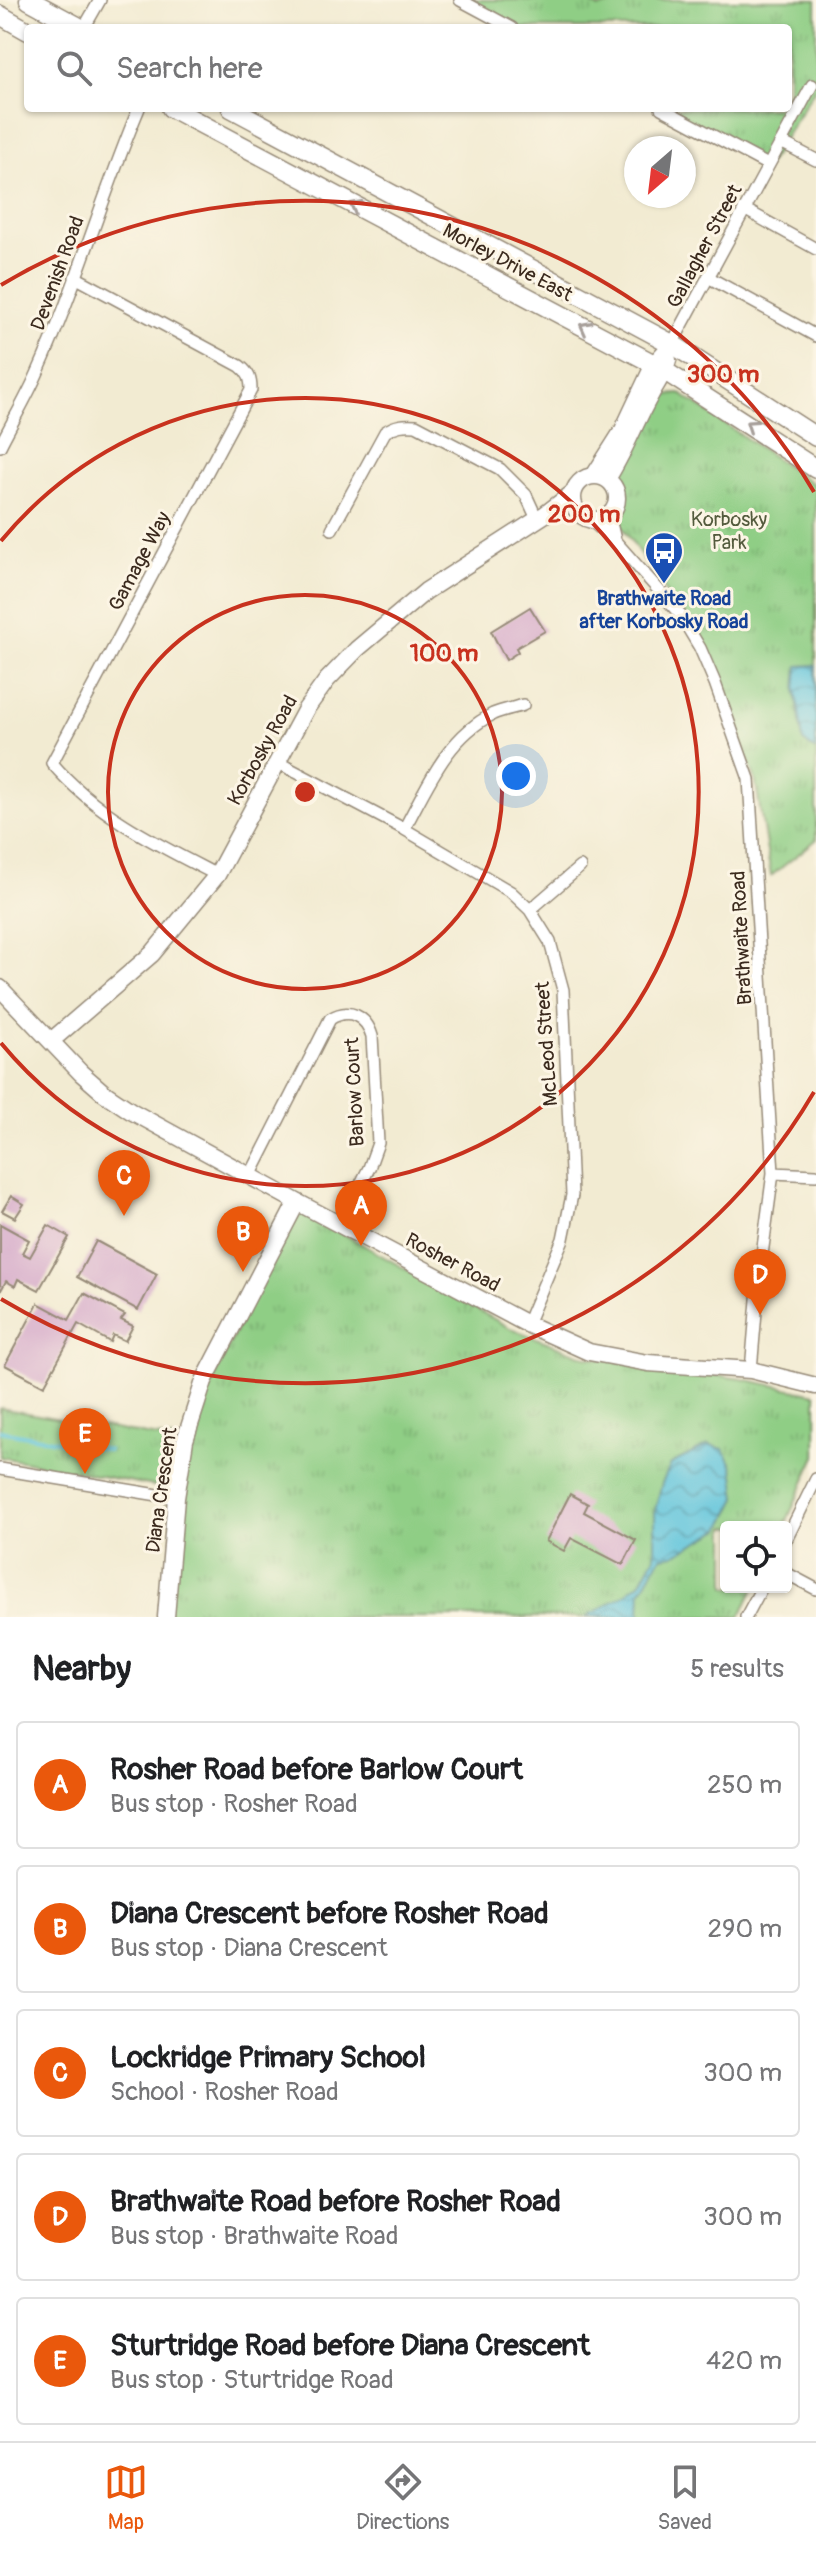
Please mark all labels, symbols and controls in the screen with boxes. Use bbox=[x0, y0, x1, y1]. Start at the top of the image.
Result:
search box bbox=[24, 24, 792, 112]
icon: search bbox=[52, 46, 96, 90]
text: Search here bbox=[116, 50, 263, 87]
north arrow bbox=[624, 136, 696, 208]
street label: Gallagher Street bbox=[661, 179, 748, 312]
one-way arrow bbox=[349, 200, 363, 215]
street label: Devenish Road bbox=[25, 213, 90, 334]
street label: Morley Drive East bbox=[439, 218, 578, 308]
one-way arrow bbox=[578, 322, 593, 337]
text: 300 m bbox=[687, 360, 759, 389]
one-way arrow bbox=[745, 420, 760, 435]
text: 200 m bbox=[548, 500, 620, 529]
street label: Gamage Way bbox=[103, 507, 176, 615]
park label: Korbosky Park bbox=[691, 507, 768, 555]
bus stop icon: Brathwaite Road after Korbosky Road bbox=[643, 530, 685, 585]
place label: Brathwaite Road after Korbosky Road bbox=[580, 586, 748, 634]
text: 100 m bbox=[410, 639, 478, 668]
street label: Korbosky Road bbox=[222, 691, 303, 810]
your location bbox=[496, 756, 536, 796]
centre of rings bbox=[291, 778, 319, 806]
street label: Brathwaite Road bbox=[725, 870, 758, 1006]
street label: McLeod Street bbox=[530, 980, 563, 1107]
street label: Barlow Court bbox=[339, 1036, 370, 1147]
pin: C bbox=[98, 1150, 150, 1216]
pin: A bbox=[335, 1180, 387, 1246]
pin: B bbox=[217, 1206, 269, 1272]
street label: Rosher Road bbox=[401, 1227, 504, 1298]
pin: D bbox=[734, 1249, 786, 1315]
pin: E bbox=[59, 1408, 111, 1474]
street label: Diana Crescent bbox=[140, 1425, 183, 1554]
map controls bbox=[720, 1521, 792, 1593]
button: locate bbox=[720, 1521, 792, 1593]
text: Nearby bbox=[32, 1648, 131, 1691]
text: 5 results bbox=[690, 1653, 784, 1685]
text: Rosher Road before Barlow Court bbox=[110, 1751, 523, 1788]
text: A bbox=[52, 1769, 68, 1801]
text: 250 m bbox=[707, 1769, 782, 1801]
text: Bus stop · Rosher Road bbox=[110, 1788, 358, 1820]
text: Diana Crescent before Rosher Road bbox=[110, 1895, 549, 1932]
text: B bbox=[53, 1913, 67, 1945]
text: 290 m bbox=[708, 1913, 782, 1945]
text: Bus stop · Diana Crescent bbox=[110, 1932, 388, 1964]
text: Lockridge Primary School bbox=[110, 2039, 426, 2076]
text: C bbox=[52, 2057, 68, 2089]
text: 300 m bbox=[703, 2057, 782, 2089]
text: School · Rosher Road bbox=[110, 2076, 339, 2108]
text: Brathwaite Road before Rosher Road bbox=[110, 2183, 561, 2220]
text: D bbox=[52, 2201, 68, 2233]
text: 300 m bbox=[703, 2201, 782, 2233]
text: Bus stop · Brathwaite Road bbox=[110, 2220, 398, 2252]
text: Sturtridge Road before Diana Crescent bbox=[110, 2327, 590, 2364]
text: E bbox=[53, 2345, 67, 2377]
text: 420 m bbox=[706, 2345, 782, 2377]
text: Bus stop · Sturtridge Road bbox=[110, 2364, 394, 2396]
tab: Map bbox=[104, 2460, 148, 2536]
tab: Directions bbox=[356, 2460, 449, 2536]
tab: Saved bbox=[657, 2460, 712, 2536]

